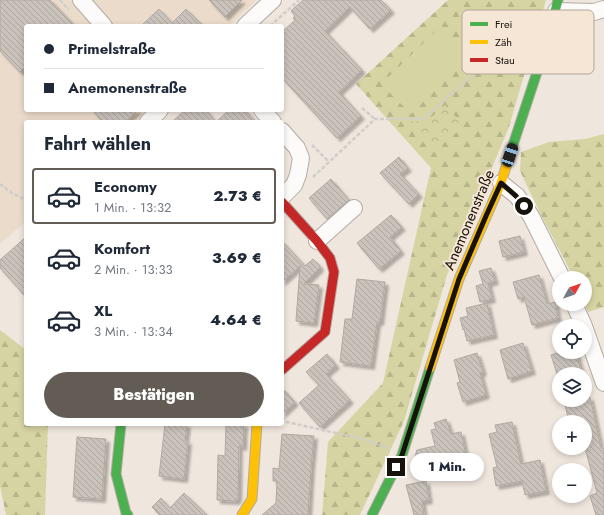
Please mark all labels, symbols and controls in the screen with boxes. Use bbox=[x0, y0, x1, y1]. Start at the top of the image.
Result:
legend bbox=[462, 10, 594, 74]
text: Frei bbox=[495, 16, 513, 32]
text: Zäh bbox=[495, 34, 512, 50]
text: Primelstraße bbox=[68, 38, 156, 60]
text: Stau bbox=[495, 52, 515, 68]
text: Anemonenstraße bbox=[68, 77, 187, 99]
text: Fahrt wählen bbox=[44, 131, 151, 157]
car bbox=[501, 142, 519, 168]
street label: Anemonenstraße bbox=[438, 166, 500, 274]
text: Economy bbox=[94, 176, 157, 198]
icon: car bbox=[46, 178, 82, 214]
text: 2.73 € bbox=[213, 185, 262, 207]
route start bbox=[515, 197, 533, 215]
text: 1 Min. · 13:32 bbox=[94, 198, 171, 217]
text: Komfort bbox=[94, 238, 150, 260]
icon: car bbox=[46, 240, 82, 276]
text: 3.69 € bbox=[212, 247, 262, 269]
text: 2 Min. · 13:33 bbox=[94, 260, 173, 279]
north arrow bbox=[552, 271, 592, 311]
map controls bbox=[552, 271, 592, 503]
text: XL bbox=[94, 300, 112, 322]
icon: car bbox=[46, 302, 82, 338]
text: 4.64 € bbox=[210, 309, 262, 331]
button: locate bbox=[552, 319, 592, 359]
text: 3 Min. · 13:34 bbox=[94, 322, 173, 341]
button: layers bbox=[552, 367, 592, 407]
button: Bestätigen bbox=[44, 372, 264, 418]
button: + bbox=[552, 415, 592, 455]
callout: 1 Min. bbox=[410, 453, 484, 481]
text: 1 Min. bbox=[428, 457, 466, 476]
route end bbox=[387, 458, 405, 476]
button: − bbox=[552, 463, 592, 503]

